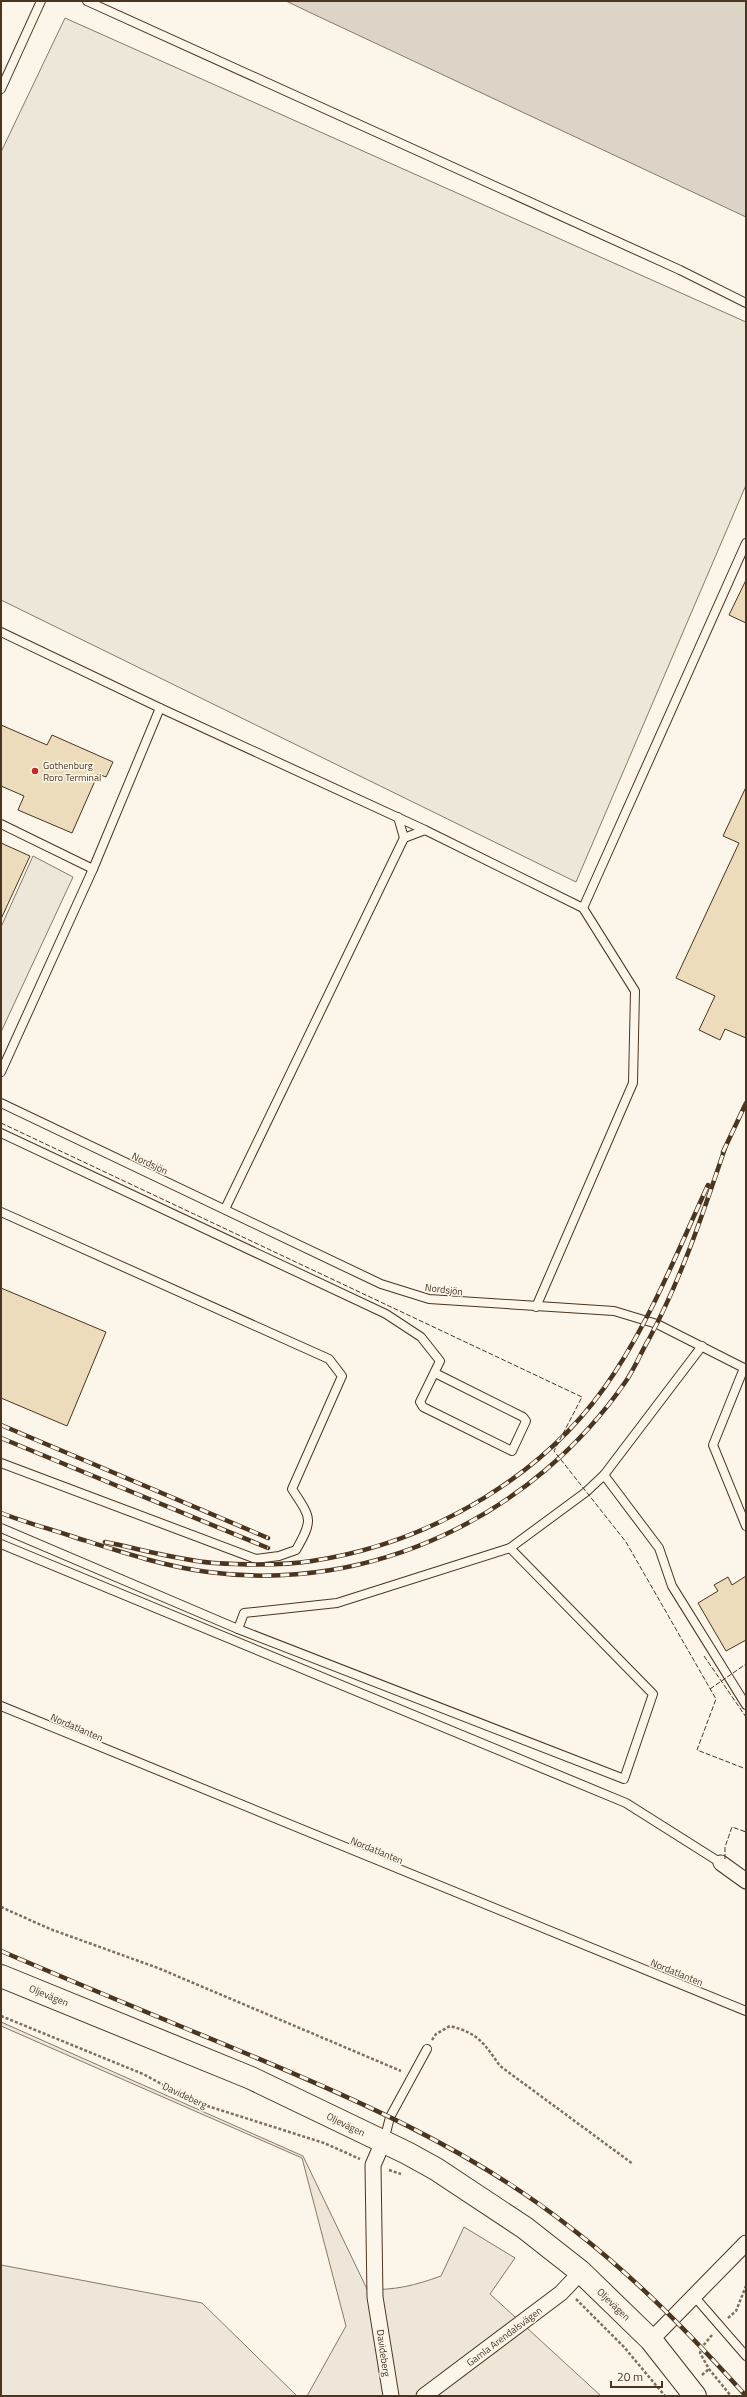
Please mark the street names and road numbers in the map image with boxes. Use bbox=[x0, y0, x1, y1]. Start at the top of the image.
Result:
street label: Nordsjön bbox=[129, 1149, 170, 1178]
street label: Nordsjön bbox=[424, 1280, 464, 1299]
street label: Nordatlanten bbox=[48, 1710, 105, 1745]
street label: Nordatlanten bbox=[348, 1833, 405, 1868]
street label: Nordatlanten bbox=[648, 1955, 705, 1990]
street label: Oljevägen bbox=[27, 1981, 71, 2010]
street label: Davideberg bbox=[160, 2079, 210, 2112]
street label: Oljevägen bbox=[324, 2109, 368, 2140]
street label: Oljevägen bbox=[594, 2285, 634, 2324]
street label: Gamla Arendalsvägen bbox=[463, 2303, 545, 2370]
street label: Davideberg bbox=[373, 2328, 394, 2378]

